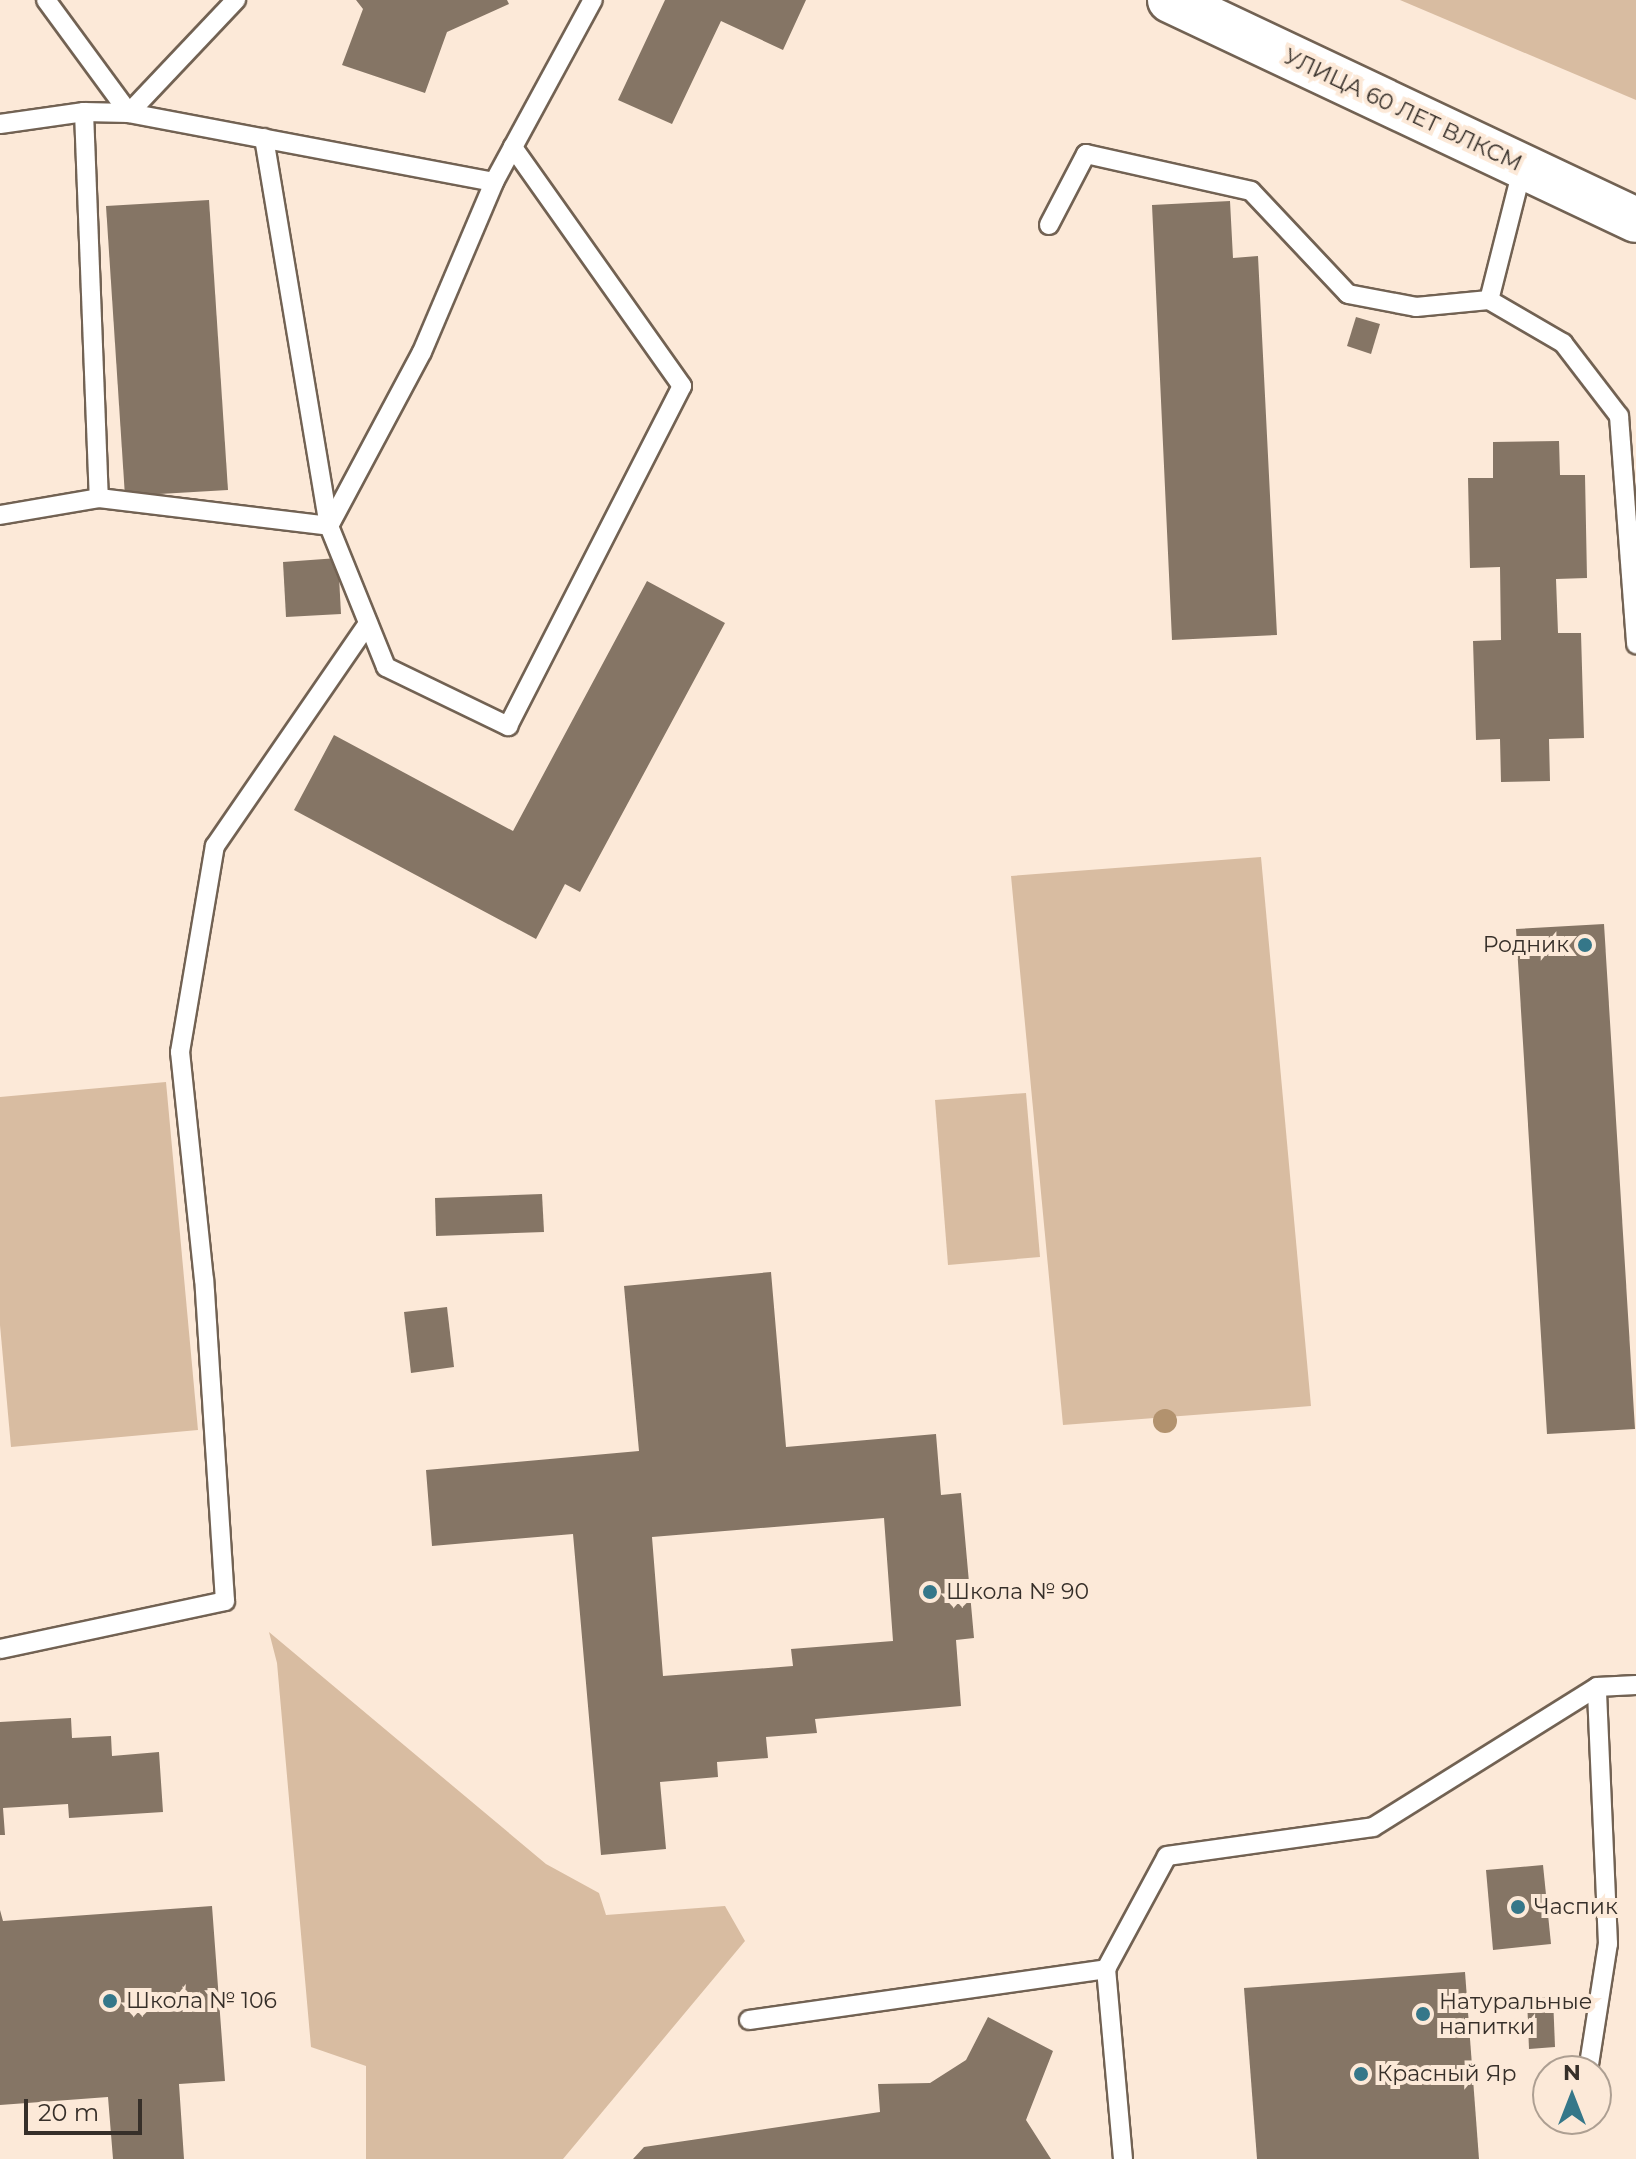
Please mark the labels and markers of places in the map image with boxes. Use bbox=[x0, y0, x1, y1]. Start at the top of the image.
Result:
place label: Родник bbox=[1483, 932, 1569, 958]
marker: Родник bbox=[1576, 936, 1594, 954]
place label: Школа № 90 bbox=[946, 1579, 1089, 1605]
marker: Школа № 90 bbox=[921, 1583, 939, 1601]
place label: Часпик bbox=[1534, 1894, 1618, 1920]
marker: Часпик bbox=[1509, 1898, 1527, 1916]
place label: Школа № 106 bbox=[126, 1988, 277, 2014]
place label: Натуральные напитки bbox=[1439, 1988, 1592, 2040]
marker: Школа № 106 bbox=[101, 1992, 119, 2010]
marker: Натуральные напитки bbox=[1414, 2005, 1432, 2023]
place label: Красный Яр bbox=[1377, 2061, 1517, 2087]
marker: Красный Яр bbox=[1352, 2065, 1370, 2083]

